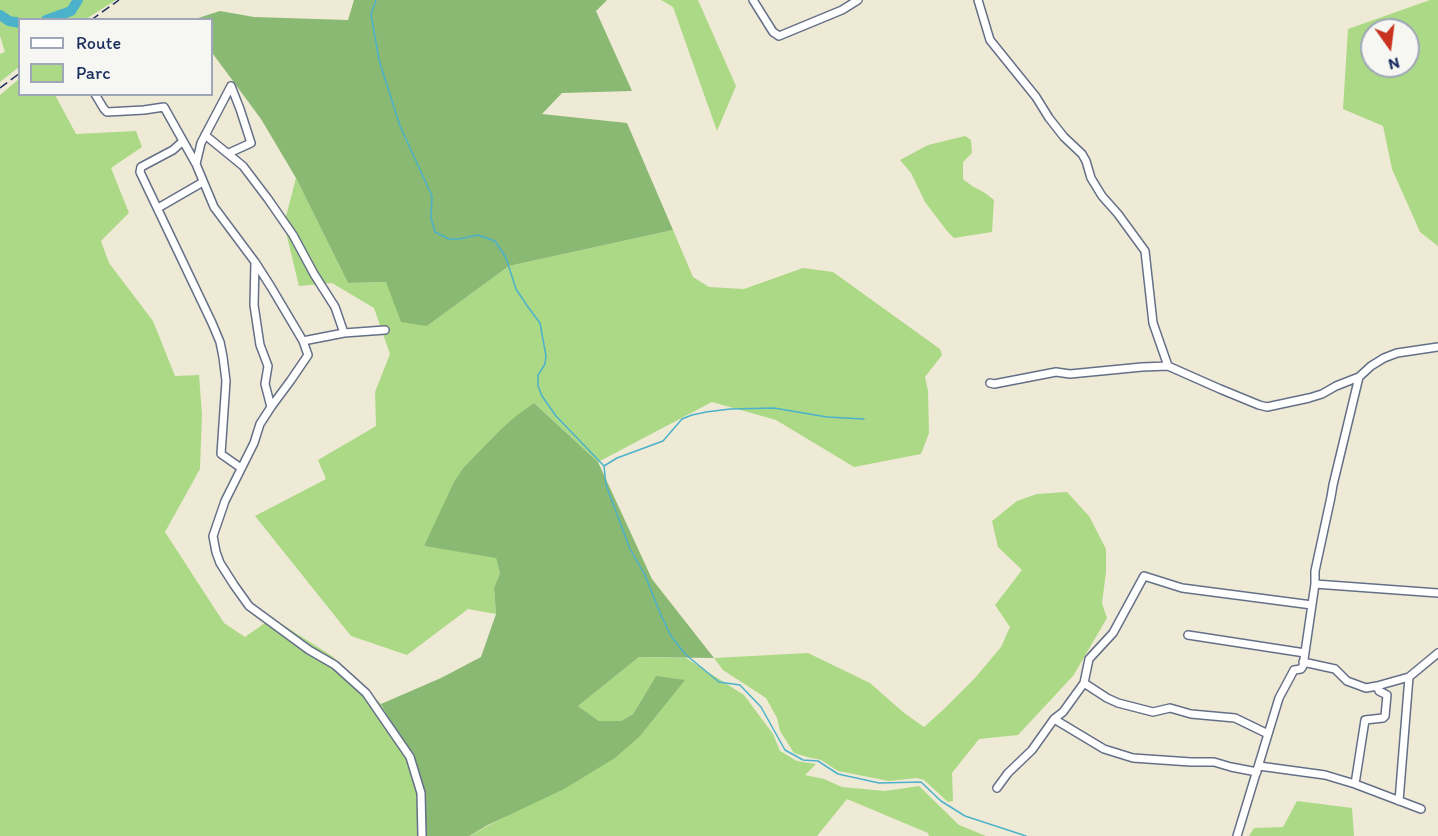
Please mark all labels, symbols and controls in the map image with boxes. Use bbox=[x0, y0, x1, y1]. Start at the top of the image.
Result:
legend bbox=[18, 18, 213, 96]
north arrow bbox=[1360, 18, 1420, 78]
text: Route bbox=[76, 32, 121, 54]
text: N bbox=[1386, 53, 1402, 75]
text: Parc bbox=[76, 62, 110, 84]

